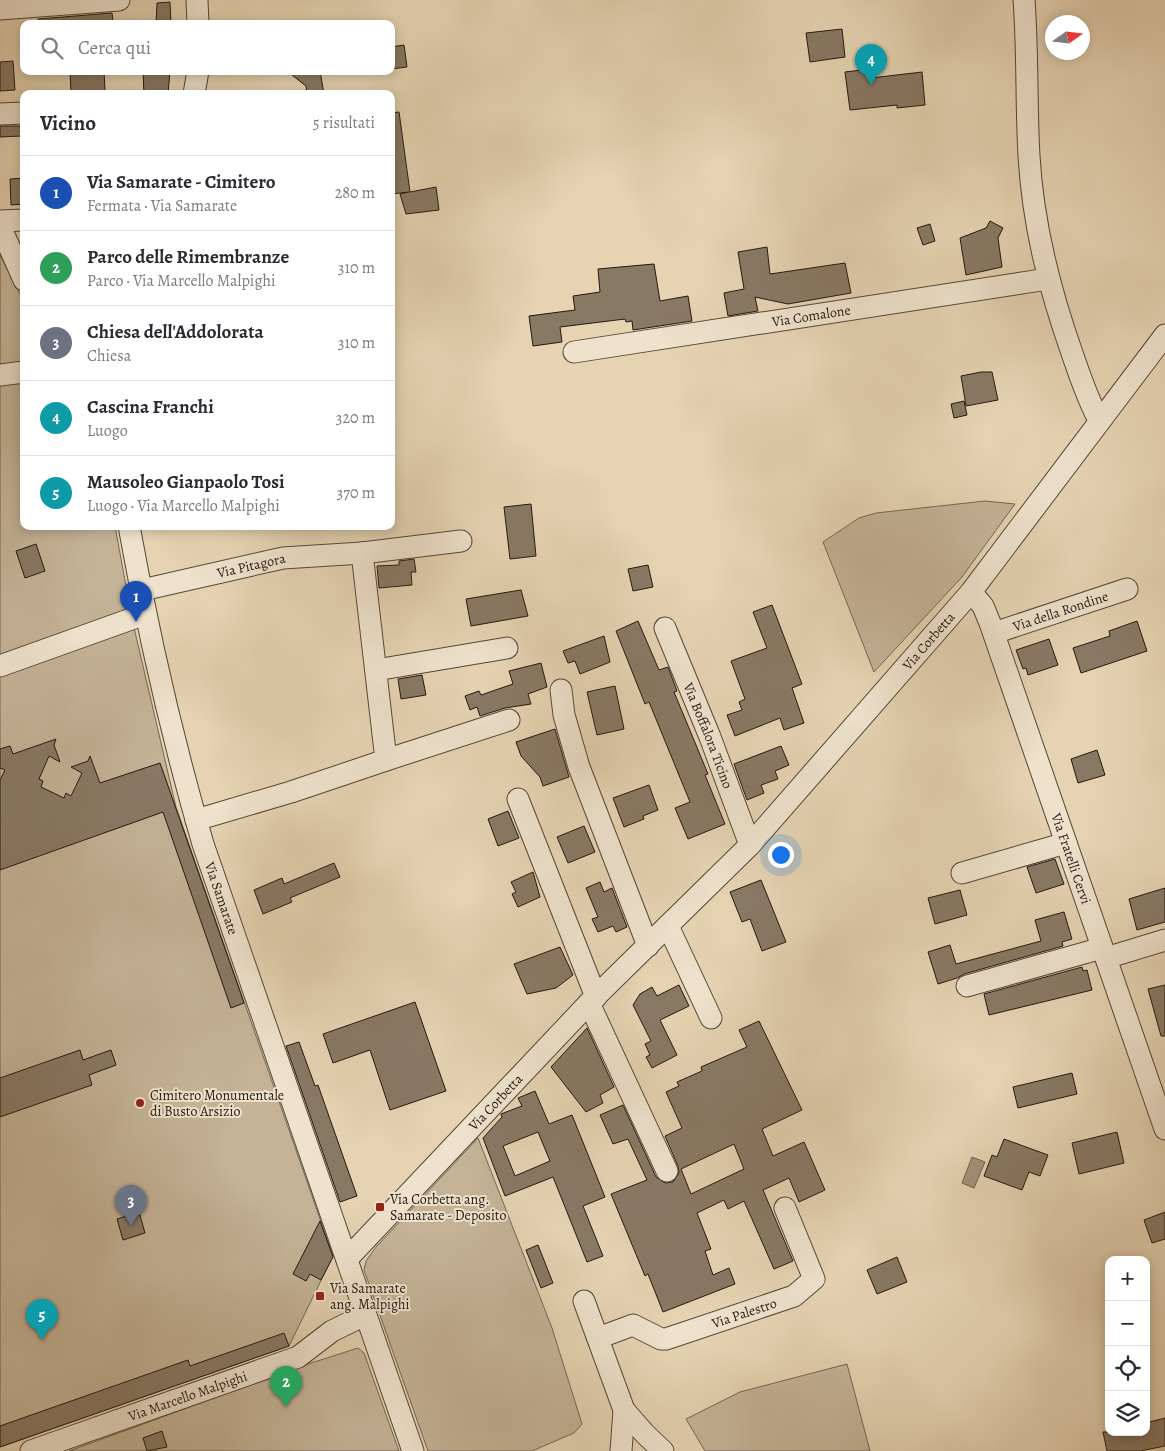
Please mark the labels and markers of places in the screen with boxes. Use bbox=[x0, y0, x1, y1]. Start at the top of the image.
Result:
pin: 4 bbox=[855, 44, 887, 85]
pin: 1 bbox=[120, 581, 152, 622]
place label: Cimitero Monumentale di Busto Arsizio bbox=[150, 1086, 284, 1121]
marker: Cimitero Monumentale di Busto Arsizio bbox=[134, 1097, 146, 1109]
pin: 3 bbox=[115, 1185, 147, 1226]
place label: Via Corbetta ang. Samarate - Deposito bbox=[389, 1190, 506, 1225]
marker: Via Corbetta ang. Samarate - Deposito bbox=[374, 1201, 386, 1213]
place label: Via Samarate ang. Malpighi bbox=[329, 1279, 409, 1314]
marker: Via Samarate ang. Malpighi bbox=[314, 1290, 326, 1302]
pin: 5 bbox=[26, 1299, 58, 1340]
pin: 2 bbox=[270, 1366, 302, 1407]

